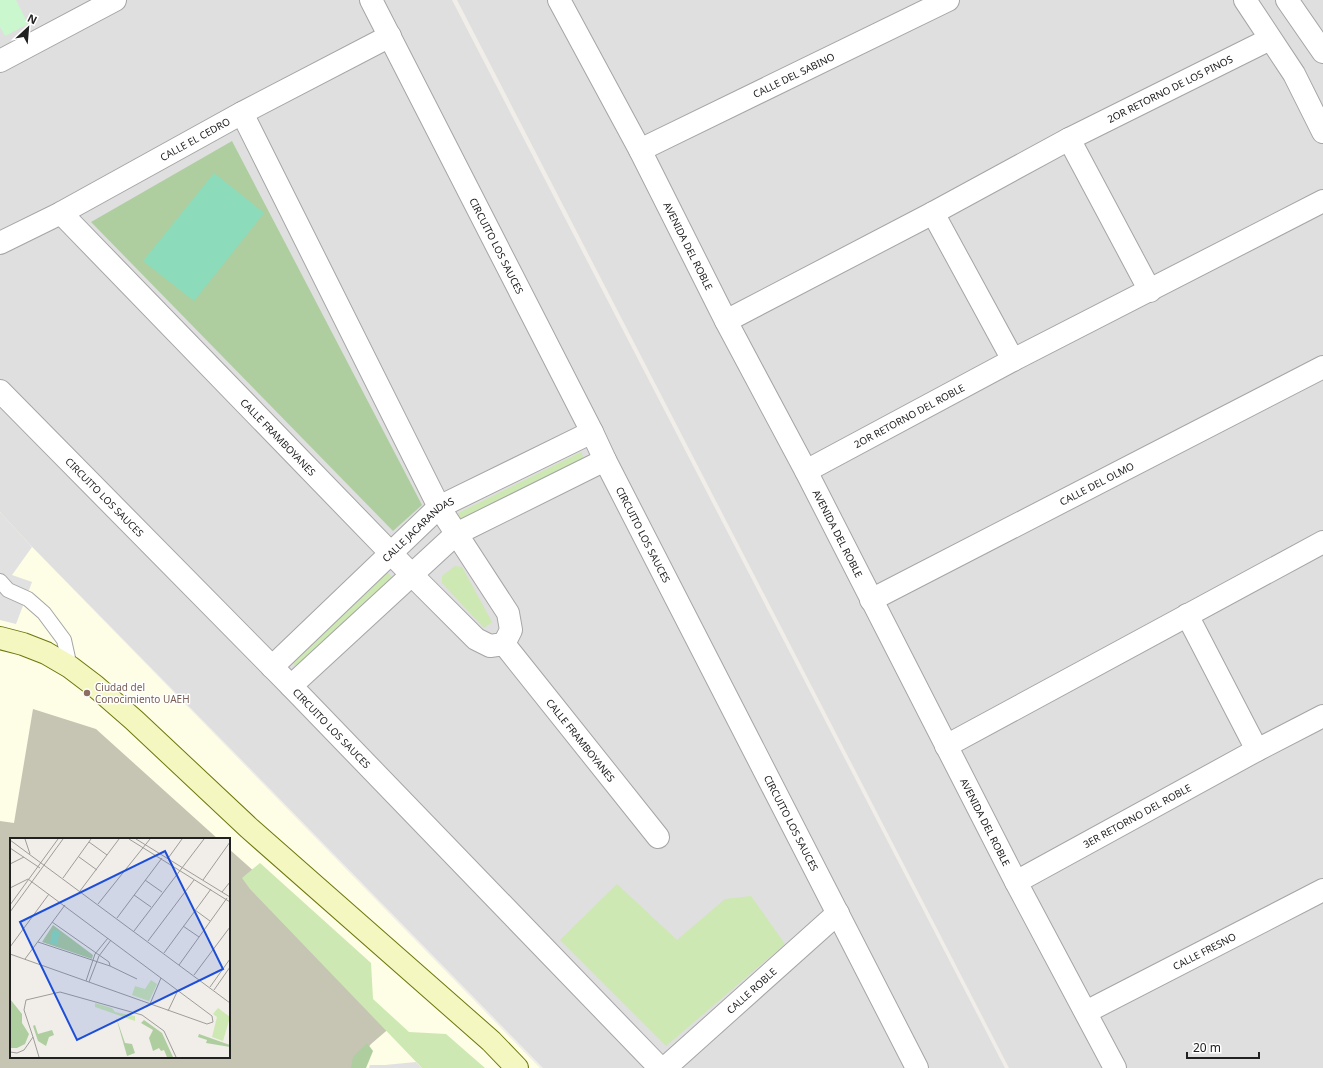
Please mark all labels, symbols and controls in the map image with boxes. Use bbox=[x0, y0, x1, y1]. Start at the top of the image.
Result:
north arrow bbox=[8, 8, 48, 48]
text: N bbox=[25, 10, 40, 27]
street label: CALLE DEL SABINO bbox=[751, 49, 837, 101]
street label: 2OR RETORNO DE LOS PINOS bbox=[1105, 51, 1235, 126]
street label: CALLE EL CEDRO bbox=[157, 114, 233, 164]
street label: CIRCUITO LOS SAUCES bbox=[466, 195, 527, 297]
street label: AVENIDA DEL ROBLE bbox=[660, 200, 716, 292]
street label: 2OR RETORNO DEL ROBLE bbox=[851, 380, 967, 451]
street label: CALLE FRAMBOYANES bbox=[237, 395, 319, 479]
street label: CIRCUITO LOS SAUCES bbox=[62, 454, 147, 540]
street label: CALLE DEL OLMO bbox=[1057, 459, 1137, 509]
street label: CIRCUITO LOS SAUCES bbox=[613, 484, 674, 586]
street label: AVENIDA DEL ROBLE bbox=[810, 487, 866, 580]
street label: CALLE JACARANDAS bbox=[379, 494, 457, 565]
place label: Ciudad del Conocimiento UAEH bbox=[95, 680, 190, 706]
street label: CIRCUITO LOS SAUCES bbox=[290, 685, 374, 772]
marker: Ciudad del Conocimiento UAEH bbox=[82, 688, 92, 698]
street label: CALLE FRAMBOYANES bbox=[543, 696, 619, 785]
street label: CIRCUITO LOS SAUCES bbox=[761, 772, 822, 874]
street label: AVENIDA DEL ROBLE bbox=[957, 776, 1014, 868]
street label: 3ER RETORNO DEL ROBLE bbox=[1080, 780, 1194, 851]
inset map bbox=[10, 838, 230, 1058]
street label: CALLE FRESNO bbox=[1170, 929, 1238, 973]
street label: CALLE ROBLE bbox=[723, 964, 779, 1017]
scale bar bbox=[1187, 1034, 1259, 1060]
text: 20 m bbox=[1193, 1039, 1221, 1056]

